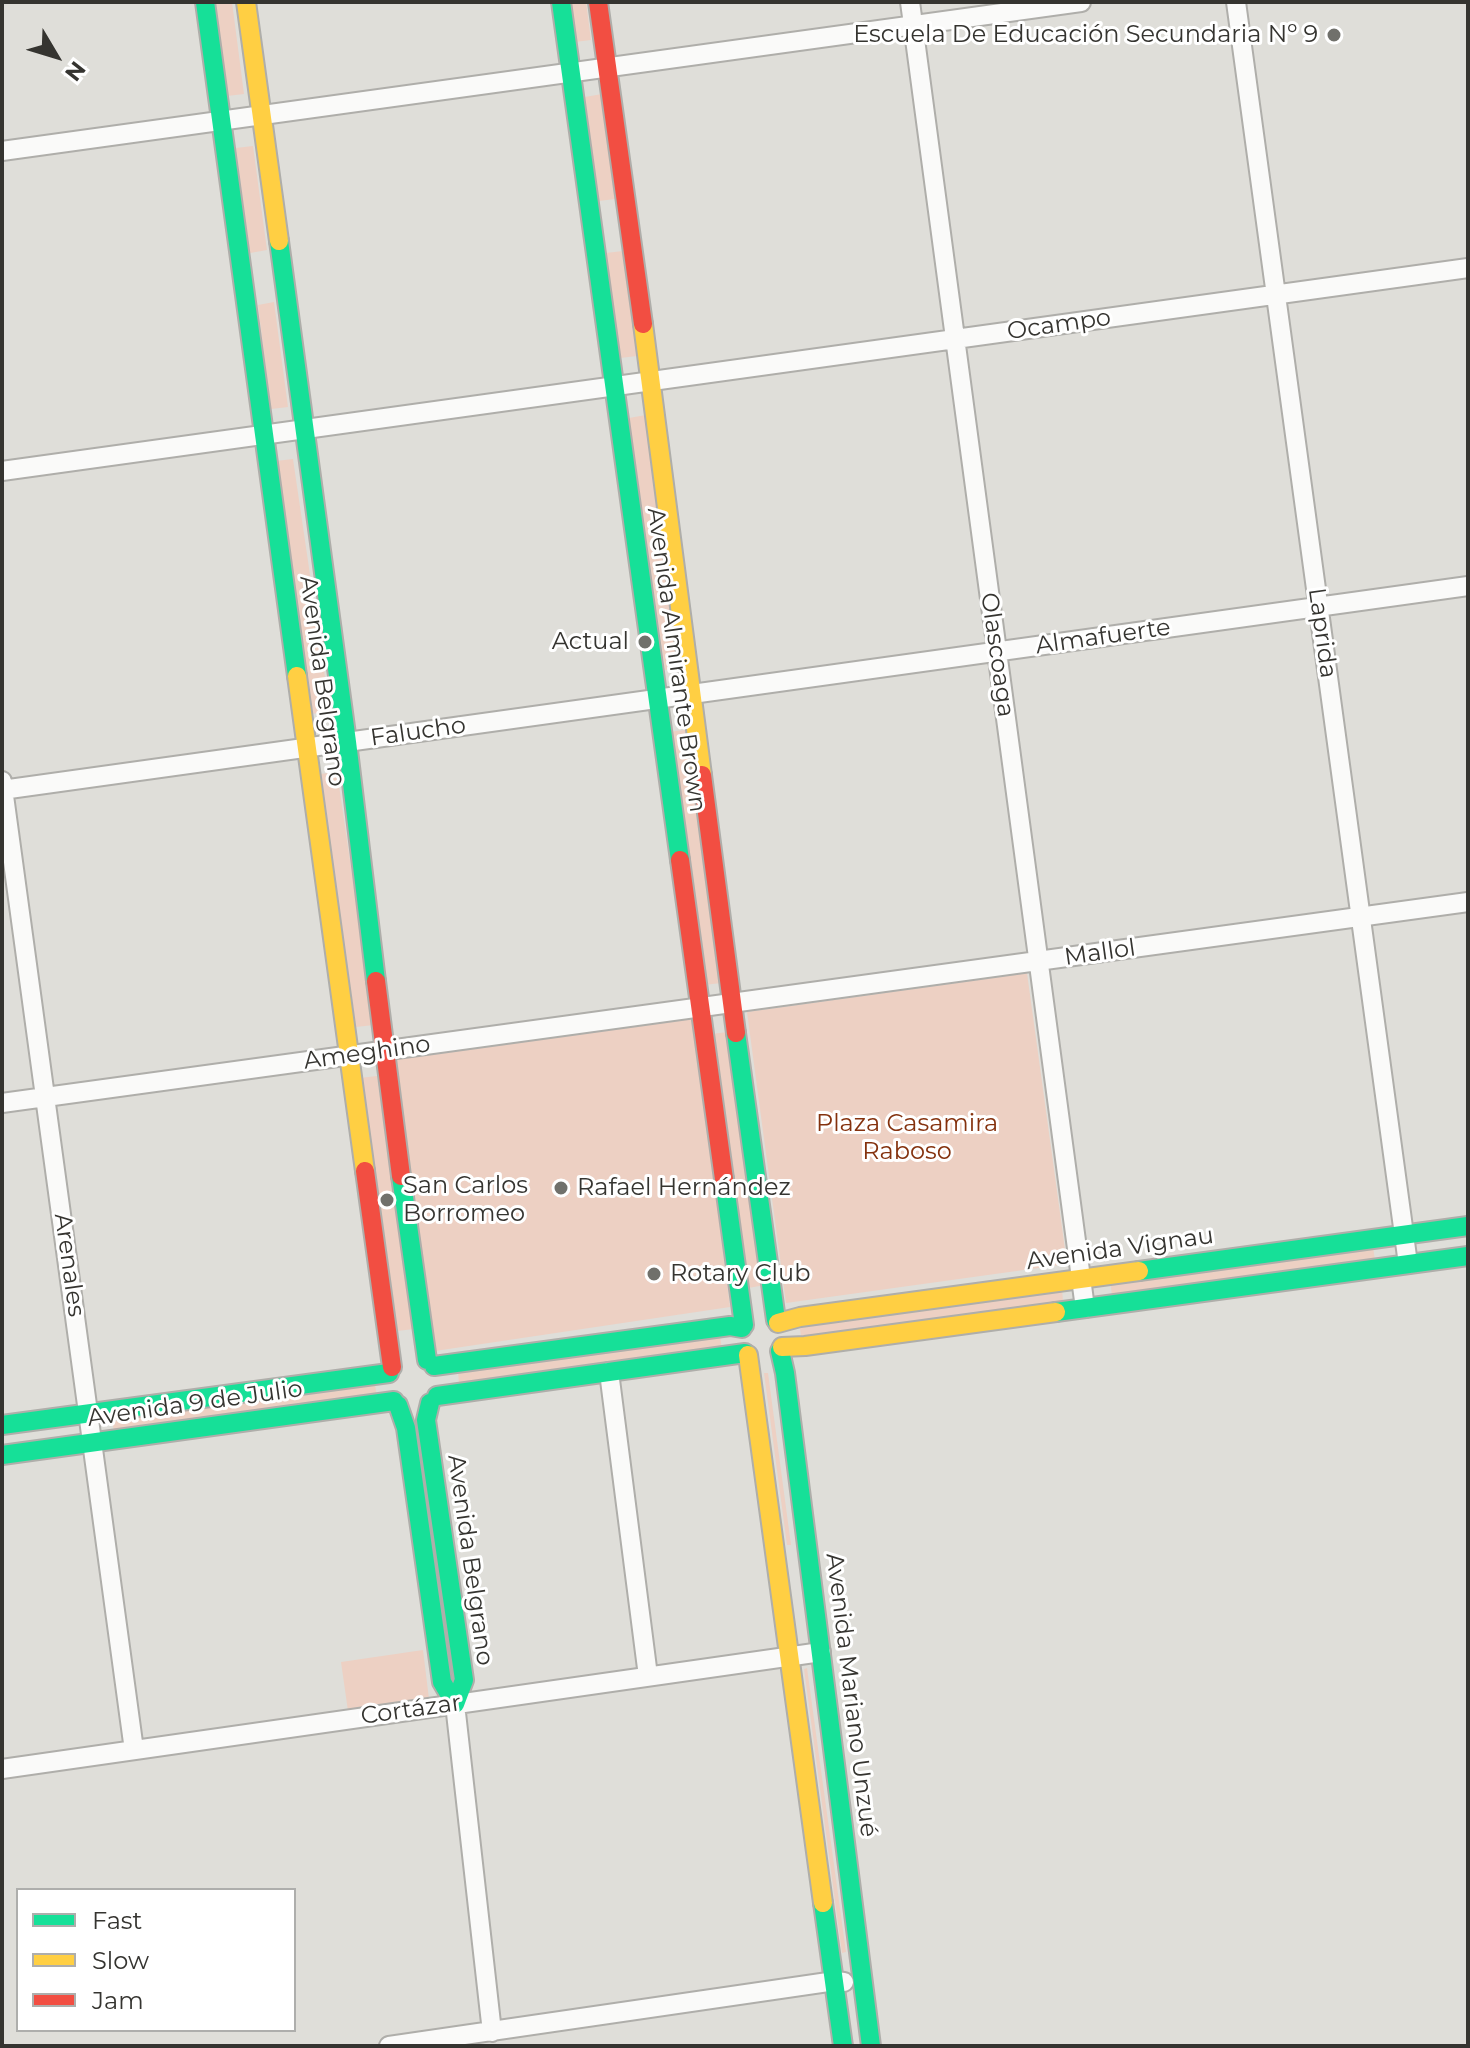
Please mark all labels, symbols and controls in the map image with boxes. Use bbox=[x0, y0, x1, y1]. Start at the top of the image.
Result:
north arrow bbox=[16, 16, 96, 96]
place label: Escuela De Educación Secundaria Nº 9 bbox=[853, 21, 1318, 49]
marker: Escuela De Educación Secundaria Nº 9 bbox=[1325, 26, 1343, 44]
text: N bbox=[59, 56, 91, 86]
street label: Ocampo bbox=[1005, 303, 1113, 347]
street label: Avenida Almirante Brown bbox=[640, 506, 712, 814]
street label: Avenida Belgrano bbox=[293, 574, 351, 788]
street label: Laprida bbox=[1301, 586, 1343, 680]
street label: Olascoaga bbox=[974, 591, 1020, 719]
street label: Almafuerte bbox=[1034, 613, 1172, 661]
place label: Actual bbox=[552, 628, 629, 656]
marker: Actual bbox=[636, 633, 654, 651]
street label: Falucho bbox=[368, 711, 468, 753]
street label: Mallol bbox=[1063, 934, 1137, 972]
street label: Ameghino bbox=[302, 1030, 432, 1076]
park label: Plaza Casamira Raboso bbox=[816, 1110, 998, 1166]
place label: San Carlos Borromeo bbox=[403, 1172, 528, 1228]
place label: Rafael Hernández bbox=[577, 1174, 791, 1202]
marker: Rafael Hernández bbox=[552, 1179, 570, 1197]
marker: San Carlos Borromeo bbox=[378, 1191, 396, 1209]
street label: Arenales bbox=[47, 1211, 91, 1319]
street label: Avenida Vignau bbox=[1024, 1222, 1216, 1276]
place label: Rotary Club bbox=[670, 1260, 810, 1288]
marker: Rotary Club bbox=[645, 1265, 663, 1283]
street label: Avenida 9 de Julio bbox=[85, 1375, 305, 1433]
street label: Avenida Belgrano bbox=[441, 1453, 499, 1667]
street label: Avenida Mariano Unzué bbox=[819, 1551, 883, 1839]
street label: Cortázar bbox=[359, 1689, 463, 1731]
legend bbox=[16, 1888, 296, 2032]
text: Fast bbox=[92, 1906, 142, 1935]
text: Slow bbox=[92, 1946, 149, 1975]
text: Jam bbox=[92, 1986, 144, 2015]

